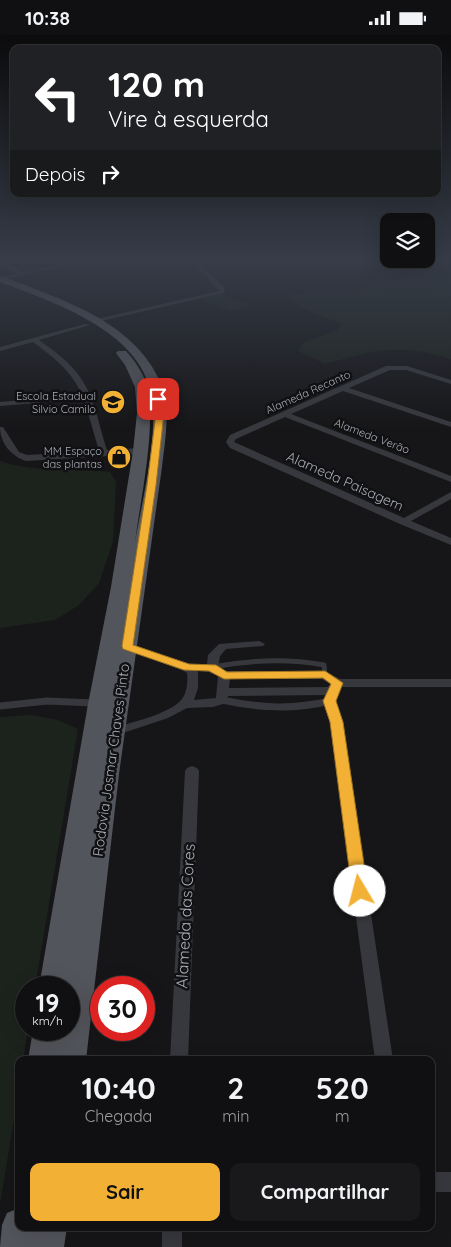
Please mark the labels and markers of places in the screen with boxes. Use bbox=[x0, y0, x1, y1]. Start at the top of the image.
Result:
pin bbox=[137, 378, 179, 420]
place label: Escola Estadual Silvio Camilo bbox=[16, 389, 96, 416]
school or university icon: Escola Estadual Silvio Camilo bbox=[100, 389, 126, 415]
place label: MM Espaço das plantas bbox=[43, 444, 102, 471]
shop icon: MM Espaço das plantas bbox=[106, 444, 132, 470]

